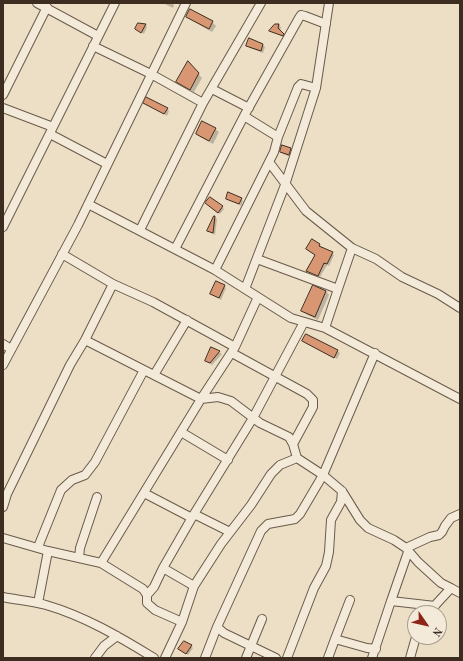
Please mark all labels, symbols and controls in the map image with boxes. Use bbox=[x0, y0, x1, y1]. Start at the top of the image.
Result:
north arrow bbox=[407, 605, 447, 645]
text: N bbox=[430, 625, 443, 638]

